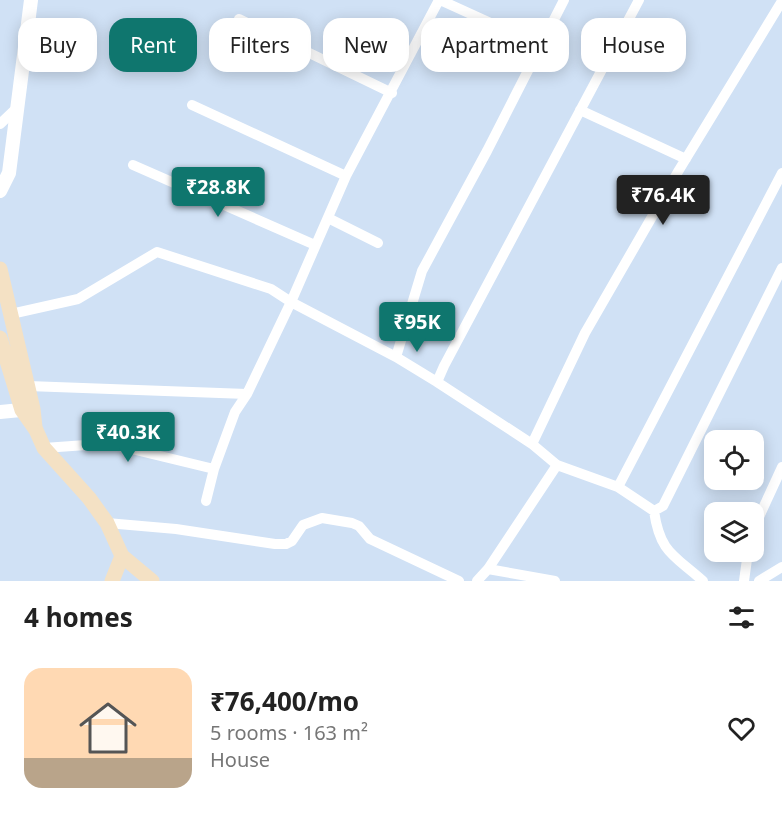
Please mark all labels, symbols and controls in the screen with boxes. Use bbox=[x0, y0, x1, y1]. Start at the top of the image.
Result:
chip: Buy bbox=[18, 18, 97, 72]
chip: Rent bbox=[109, 18, 197, 72]
chip: Filters bbox=[209, 18, 311, 72]
chip: New bbox=[323, 18, 409, 72]
chip: Apartment bbox=[421, 18, 569, 72]
chip: House bbox=[581, 18, 686, 72]
pin: ₹28.8K bbox=[169, 167, 267, 218]
text: ₹28.8K bbox=[186, 173, 250, 200]
pin: ₹76.4K bbox=[614, 175, 712, 226]
text: ₹76.4K bbox=[631, 181, 695, 208]
pin: ₹95K bbox=[381, 302, 453, 353]
text: ₹95K bbox=[393, 308, 441, 335]
pin: ₹40.3K bbox=[79, 412, 177, 463]
text: ₹40.3K bbox=[96, 418, 160, 445]
map controls bbox=[704, 430, 764, 562]
button: locate bbox=[704, 430, 764, 490]
button: layers bbox=[704, 502, 764, 562]
text: 4 homes bbox=[24, 599, 133, 635]
icon: filters bbox=[725, 601, 758, 634]
text: ₹76,400/mo bbox=[210, 683, 359, 719]
icon: home bbox=[72, 692, 144, 764]
icon: heart bbox=[725, 712, 758, 745]
text: 5 rooms · 163 m² bbox=[210, 719, 368, 746]
text: House bbox=[210, 746, 270, 773]

